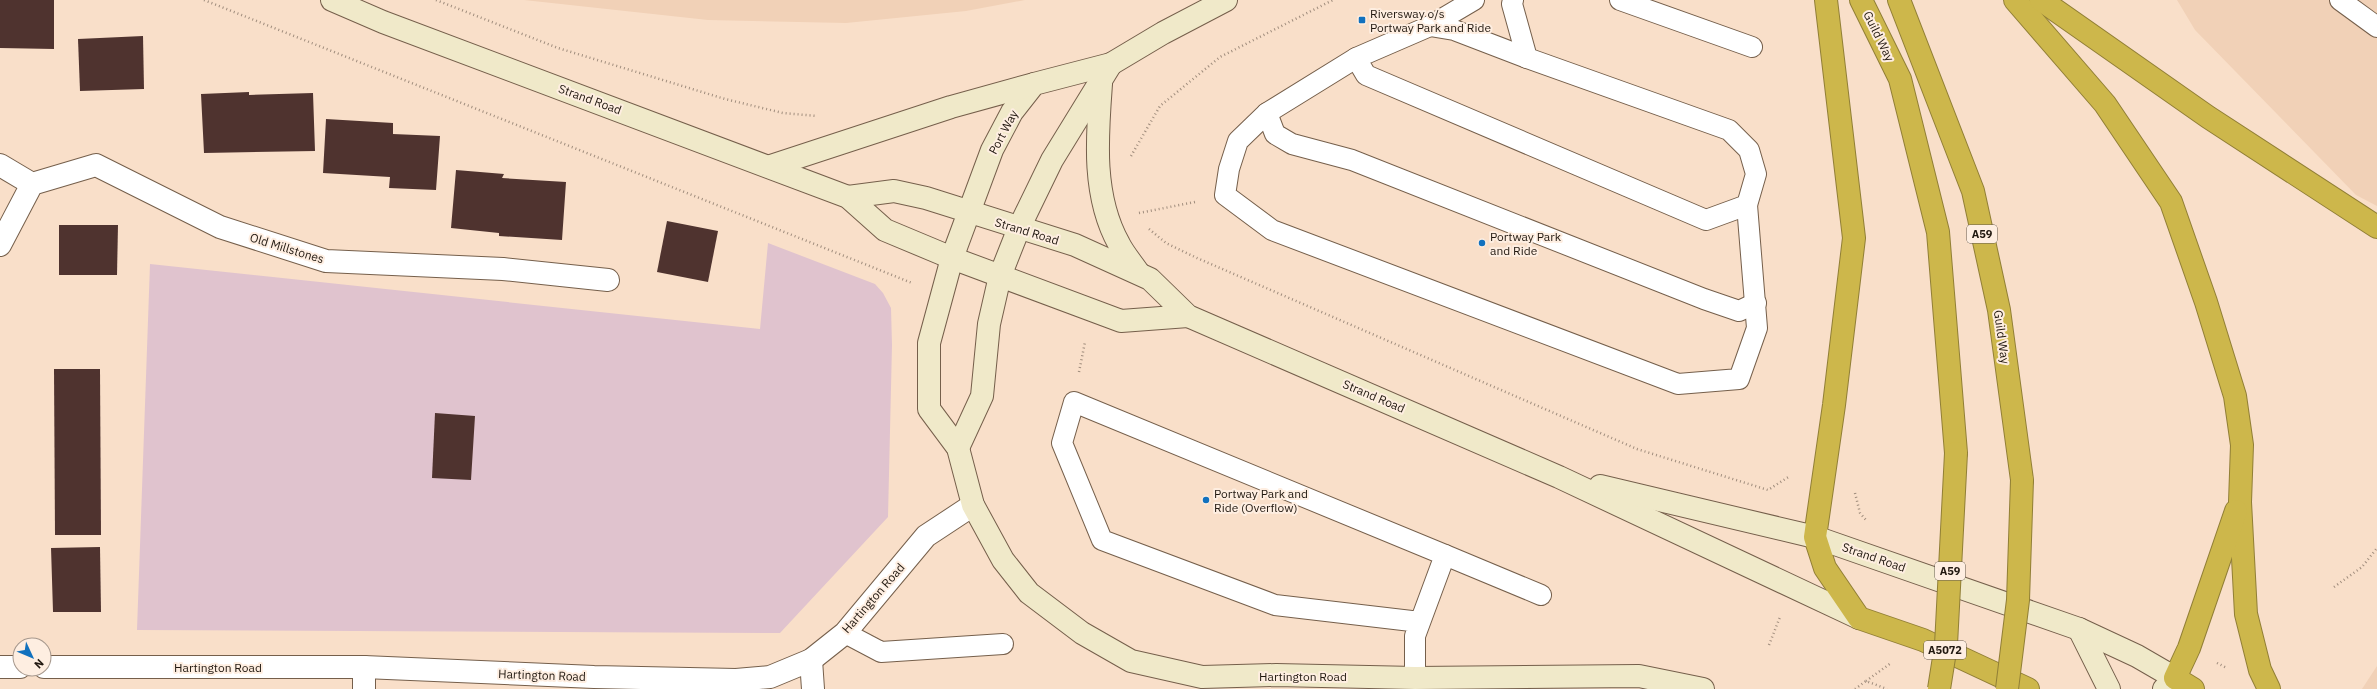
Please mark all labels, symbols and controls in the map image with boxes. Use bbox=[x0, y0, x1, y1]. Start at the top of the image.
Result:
place label: Riversway o/s Portway Park and Ride bbox=[1370, 6, 1491, 35]
street label: Guild Way bbox=[1860, 8, 1898, 64]
marker: Riversway o/s Portway Park and Ride bbox=[1357, 15, 1367, 25]
street label: Strand Road bbox=[556, 81, 624, 117]
street label: Port Way bbox=[985, 107, 1021, 157]
street label: Strand Road bbox=[993, 214, 1061, 248]
road number: A59 bbox=[1967, 225, 1997, 243]
place label: Portway Park and Ride bbox=[1490, 229, 1562, 258]
street label: Old Millstones bbox=[248, 230, 326, 266]
marker: Portway Park and Ride bbox=[1477, 238, 1487, 248]
street label: Guild Way bbox=[1991, 309, 2013, 365]
street label: Strand Road bbox=[1341, 376, 1407, 416]
place label: Portway Park and Ride (Overflow) bbox=[1214, 486, 1308, 515]
marker: Portway Park and Ride (Overflow) bbox=[1201, 495, 1211, 505]
street label: Strand Road bbox=[1840, 539, 1908, 575]
street label: Hartington Road bbox=[839, 560, 907, 636]
road number: A59 bbox=[1935, 562, 1965, 580]
north arrow bbox=[12, 637, 52, 677]
road number: A5072 bbox=[1924, 641, 1966, 659]
text: N bbox=[31, 656, 47, 672]
street label: Hartington Road bbox=[174, 660, 262, 675]
street label: Hartington Road bbox=[498, 666, 586, 684]
street label: Hartington Road bbox=[1259, 669, 1347, 684]

